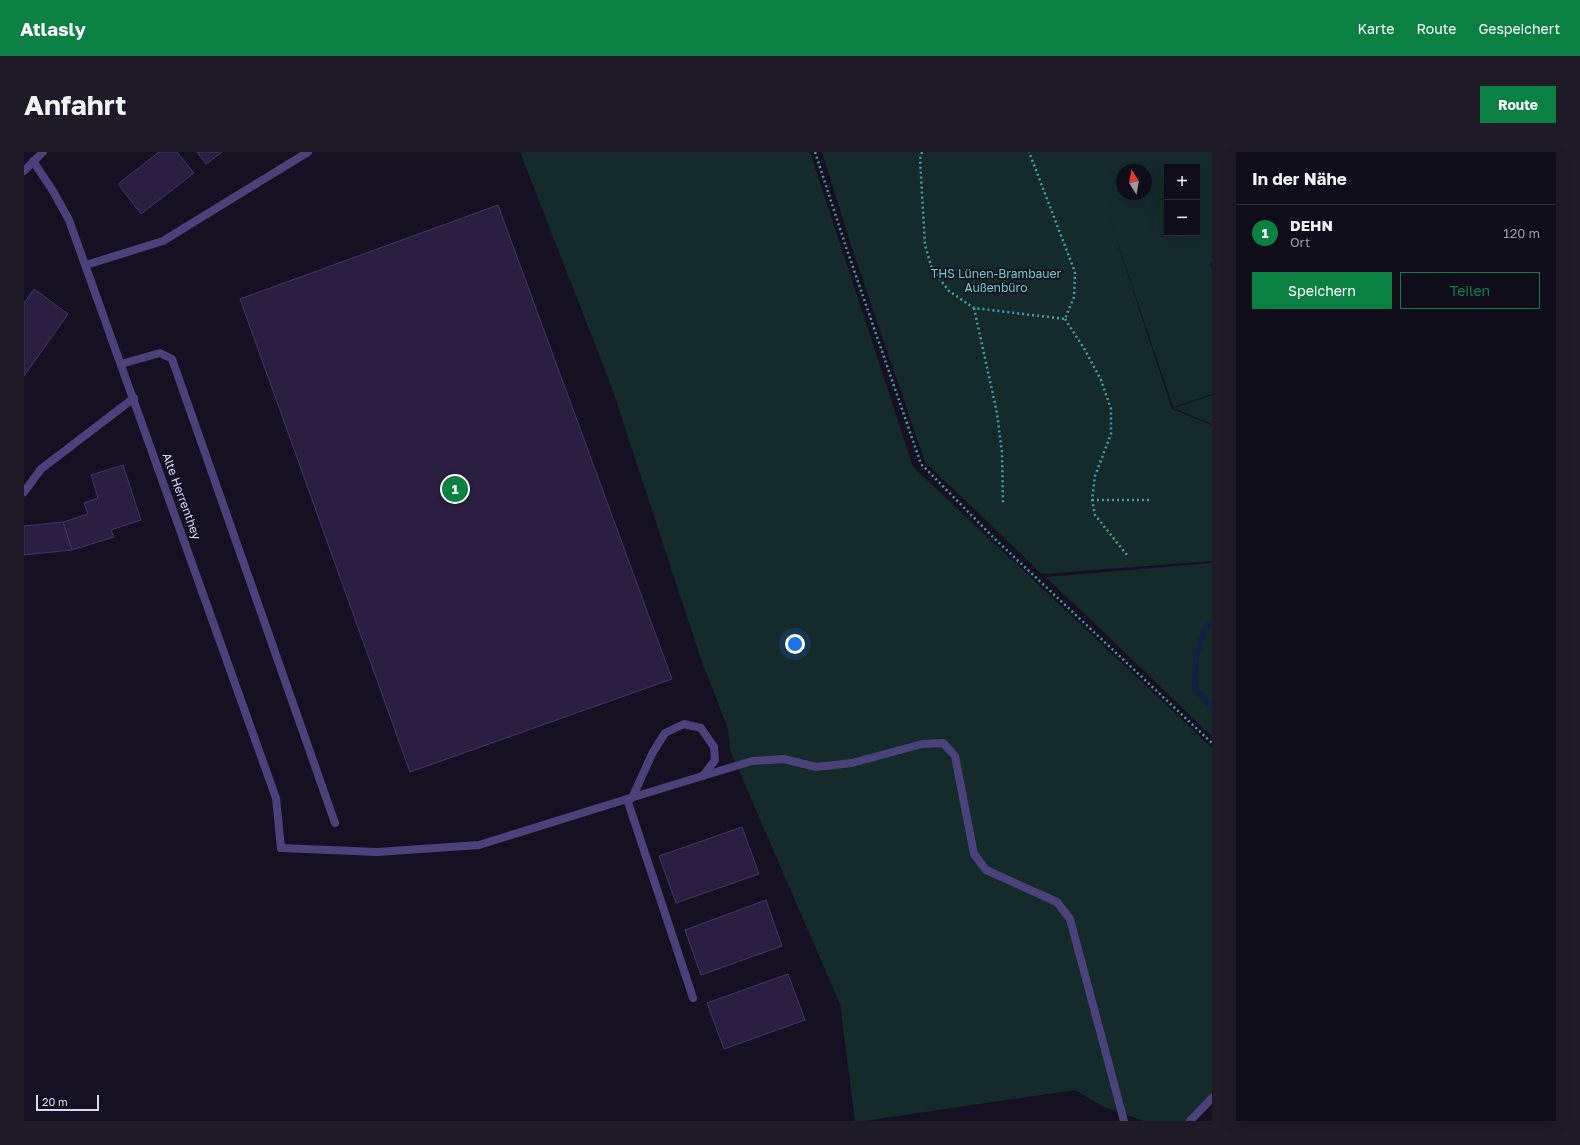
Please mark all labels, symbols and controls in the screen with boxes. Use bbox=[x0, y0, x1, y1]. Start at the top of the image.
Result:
text: Atlasly bbox=[20, 17, 86, 40]
text: Karte bbox=[1358, 20, 1394, 37]
text: Route bbox=[1416, 20, 1456, 37]
text: Gespeichert bbox=[1478, 20, 1560, 37]
button: Route bbox=[1480, 86, 1556, 123]
text: Anfahrt bbox=[24, 88, 126, 121]
north arrow bbox=[1116, 164, 1152, 200]
map controls bbox=[1164, 164, 1200, 236]
button: + bbox=[1164, 164, 1200, 200]
text: In der Nähe bbox=[1252, 168, 1347, 189]
button: − bbox=[1164, 200, 1200, 236]
text: DEHN bbox=[1290, 216, 1333, 234]
text: 1 bbox=[1262, 225, 1268, 241]
text: 120 m bbox=[1503, 225, 1540, 241]
text: Ort bbox=[1290, 234, 1310, 250]
park label: THS Lünen-Brambauer Außenbüro bbox=[931, 266, 1062, 295]
button: Speichern bbox=[1252, 272, 1392, 309]
button: Teilen bbox=[1400, 272, 1540, 309]
street label: Alte Herrenthey bbox=[159, 451, 205, 542]
pin: 1 bbox=[442, 474, 468, 504]
your location bbox=[785, 634, 805, 654]
scale bar bbox=[36, 1093, 99, 1112]
text: 20 m bbox=[42, 1095, 68, 1108]

